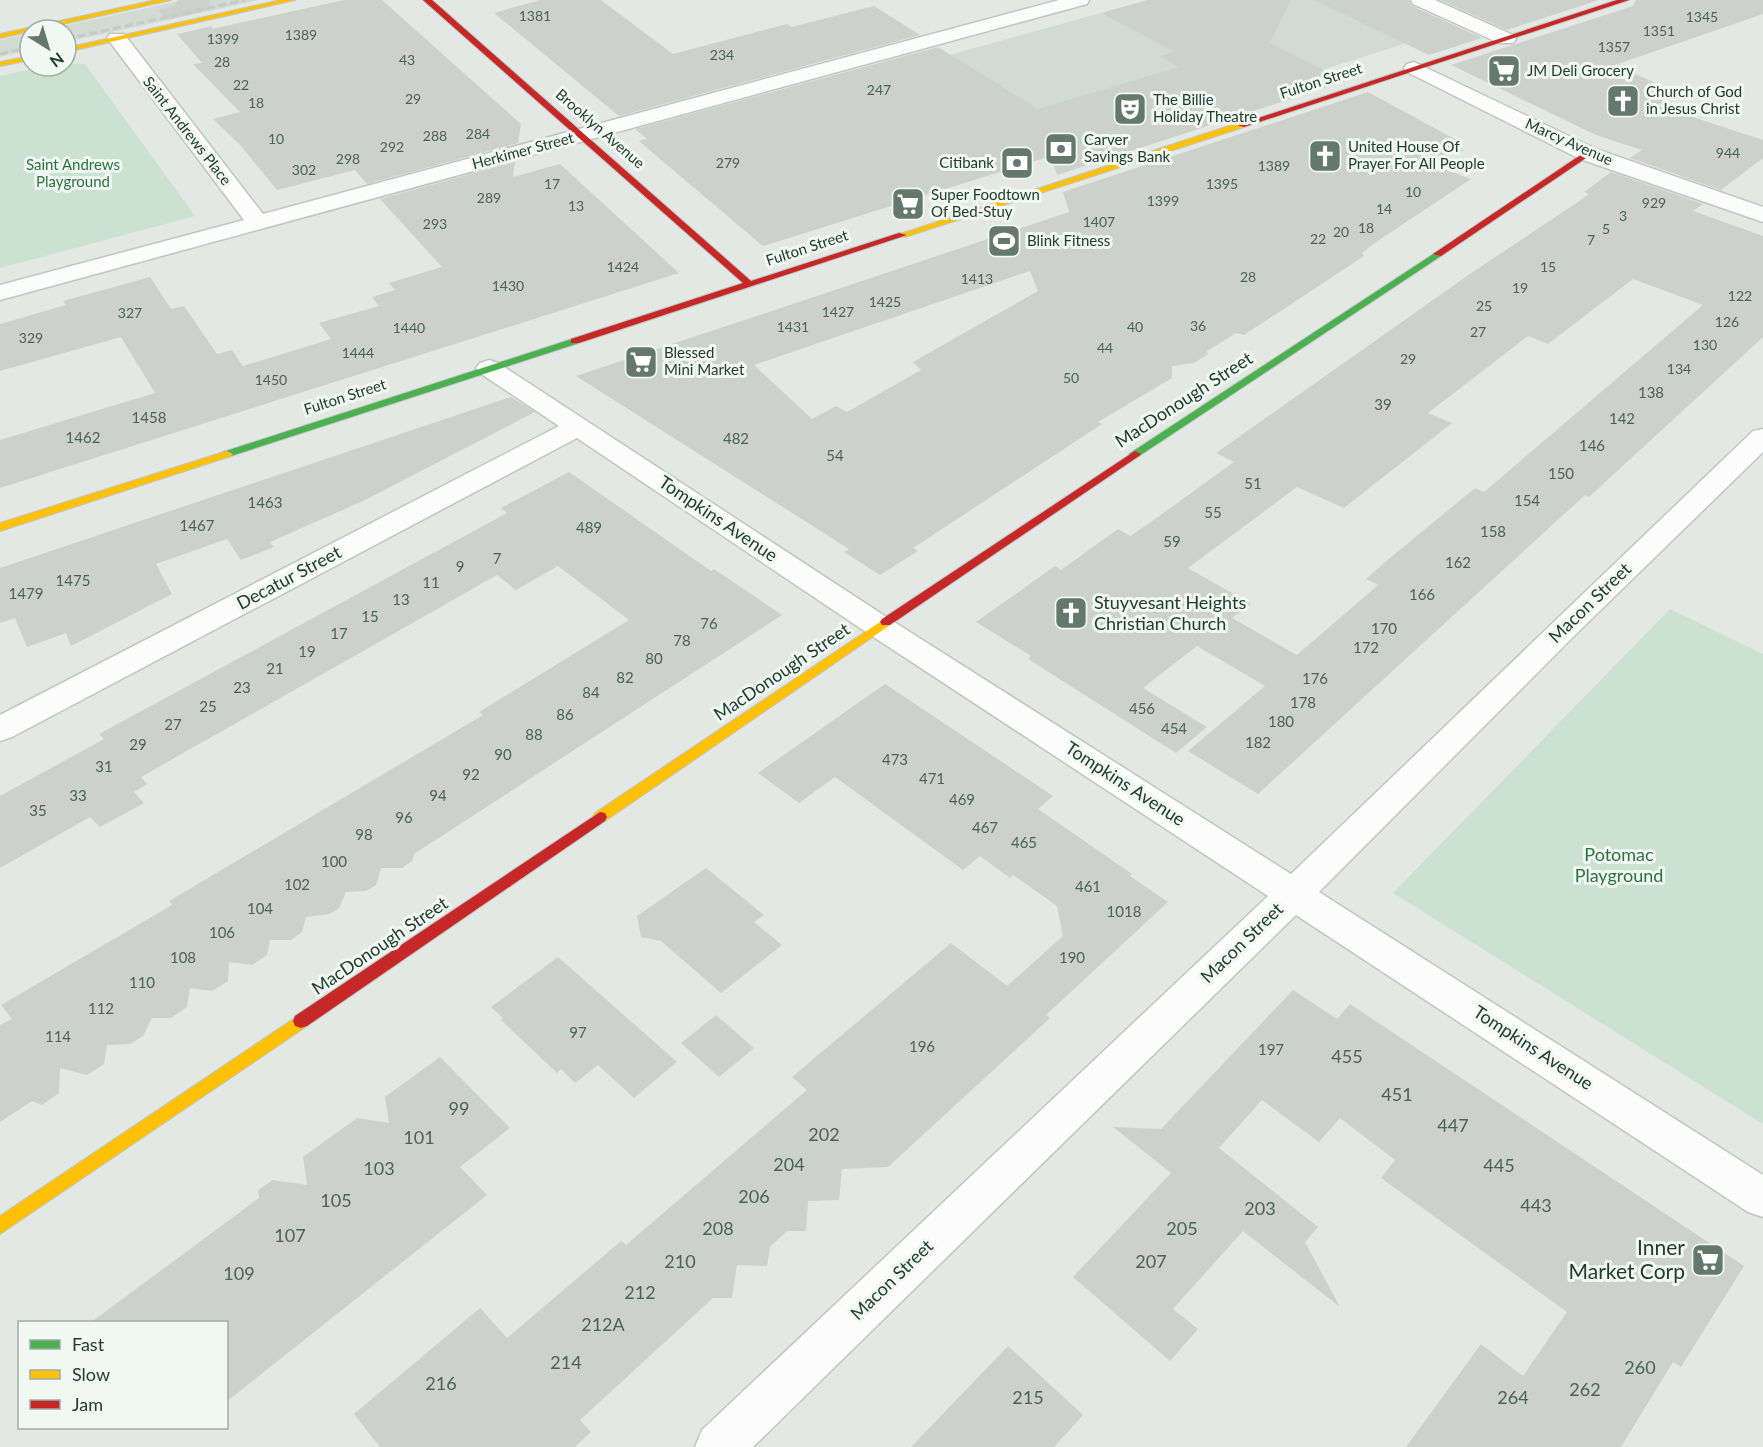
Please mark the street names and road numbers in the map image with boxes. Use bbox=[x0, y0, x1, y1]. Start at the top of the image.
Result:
street label: Fulton Street bbox=[1277, 58, 1365, 102]
street label: Saint Andrews Place bbox=[140, 72, 236, 188]
street label: Brooklyn Avenue bbox=[553, 85, 649, 172]
street label: Marcy Avenue bbox=[1523, 114, 1616, 168]
street label: Herkimer Street bbox=[470, 128, 576, 172]
street label: Fulton Street bbox=[763, 225, 851, 269]
street label: MacDonough Street bbox=[1111, 346, 1257, 452]
street label: Fulton Street bbox=[301, 374, 389, 418]
street label: Tompkins Avenue bbox=[655, 470, 782, 566]
street label: Decatur Street bbox=[233, 540, 345, 614]
street label: Macon Street bbox=[1544, 557, 1635, 647]
street label: MacDonough Street bbox=[709, 617, 854, 725]
street label: Tompkins Avenue bbox=[1062, 736, 1190, 830]
street label: MacDonough Street bbox=[307, 891, 452, 999]
street label: Macon Street bbox=[1196, 897, 1287, 987]
street label: Tompkins Avenue bbox=[1470, 1000, 1598, 1094]
street label: Macon Street bbox=[846, 1234, 937, 1324]

